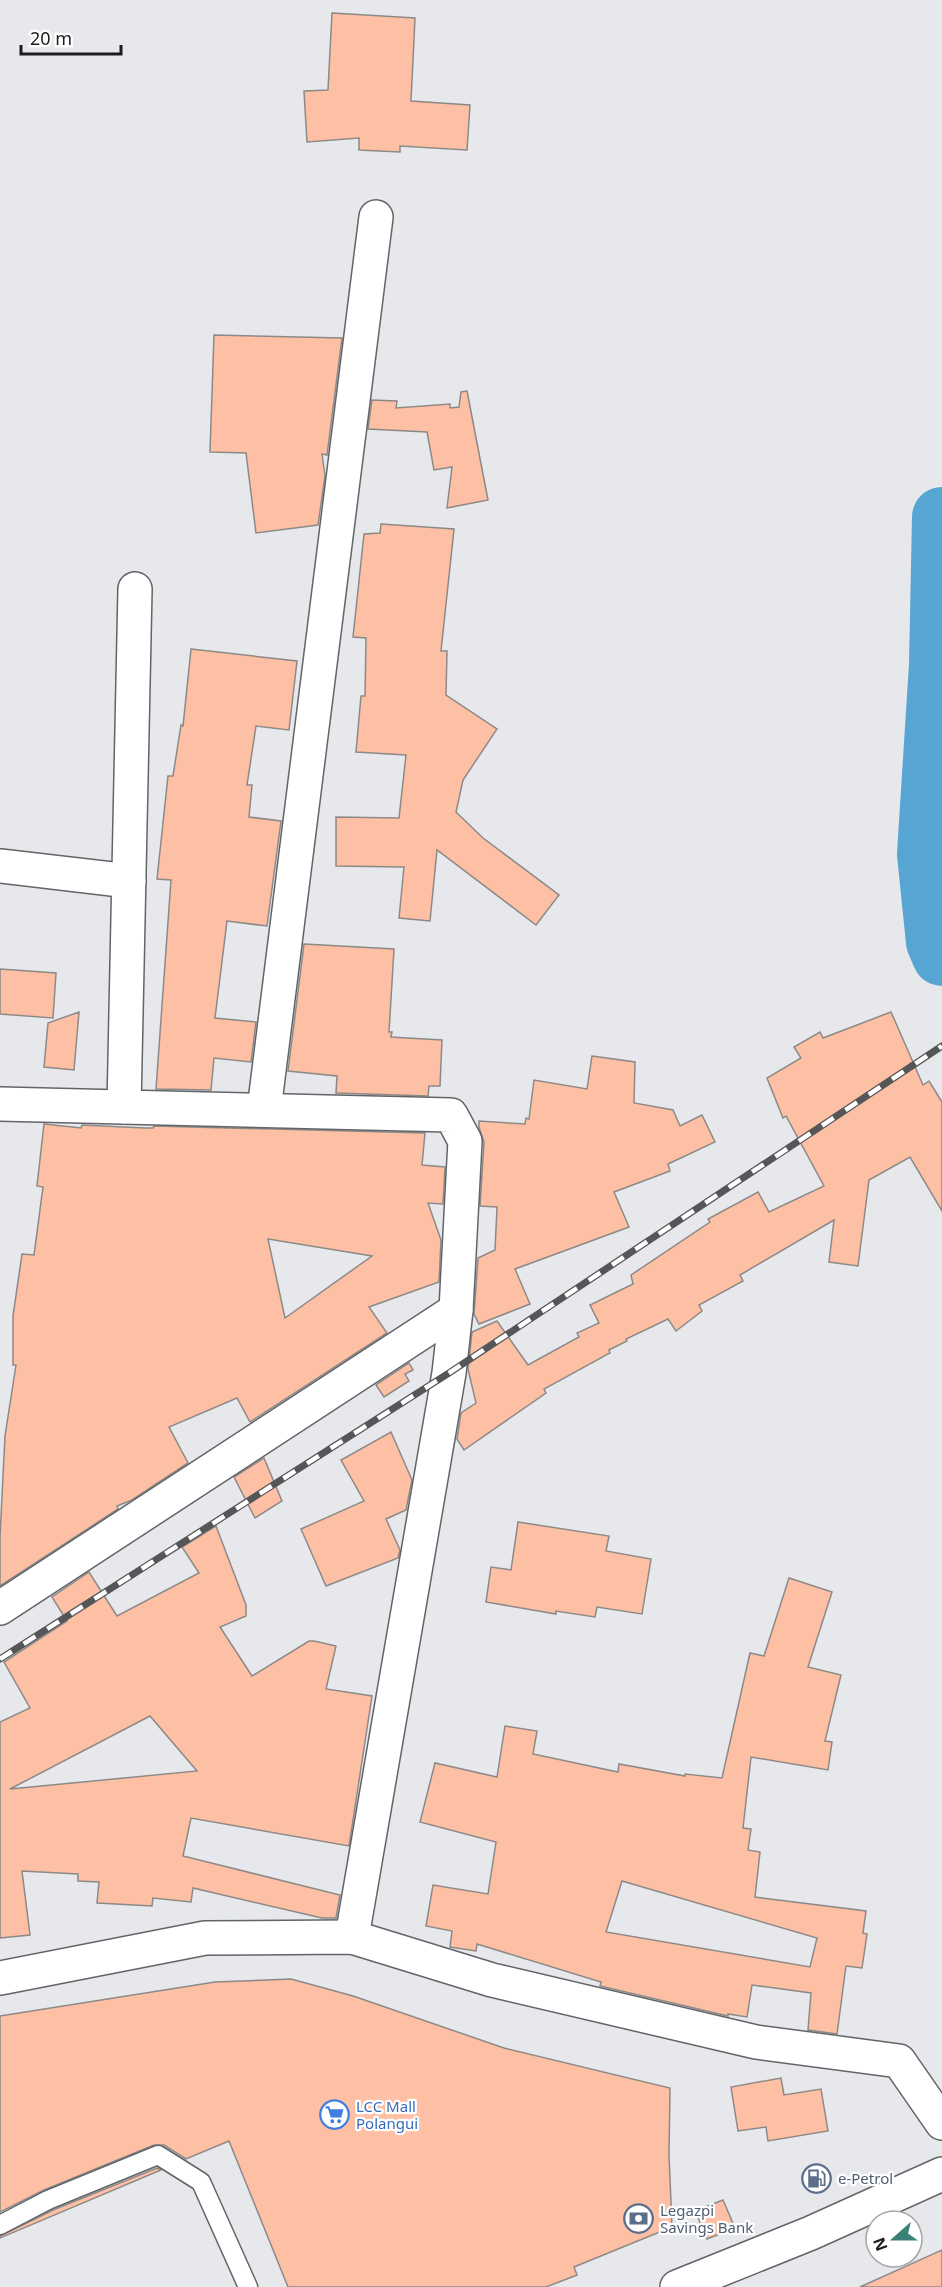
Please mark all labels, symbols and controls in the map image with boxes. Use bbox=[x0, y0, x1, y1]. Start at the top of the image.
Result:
scale bar bbox=[21, 18, 122, 56]
text: 20 m bbox=[30, 26, 72, 50]
place label: LCC Mall Polangui bbox=[356, 2096, 418, 2133]
supermarket icon: LCC Mall Polangui bbox=[319, 2099, 351, 2131]
fuel station icon: e-Petrol bbox=[801, 2162, 833, 2194]
place label: e-Petrol bbox=[838, 2168, 893, 2188]
place label: Legazpi Savings Bank bbox=[660, 2200, 753, 2237]
bank icon: Legazpi Savings Bank bbox=[623, 2203, 655, 2235]
north arrow bbox=[864, 2209, 924, 2269]
text: N bbox=[867, 2234, 893, 2254]

